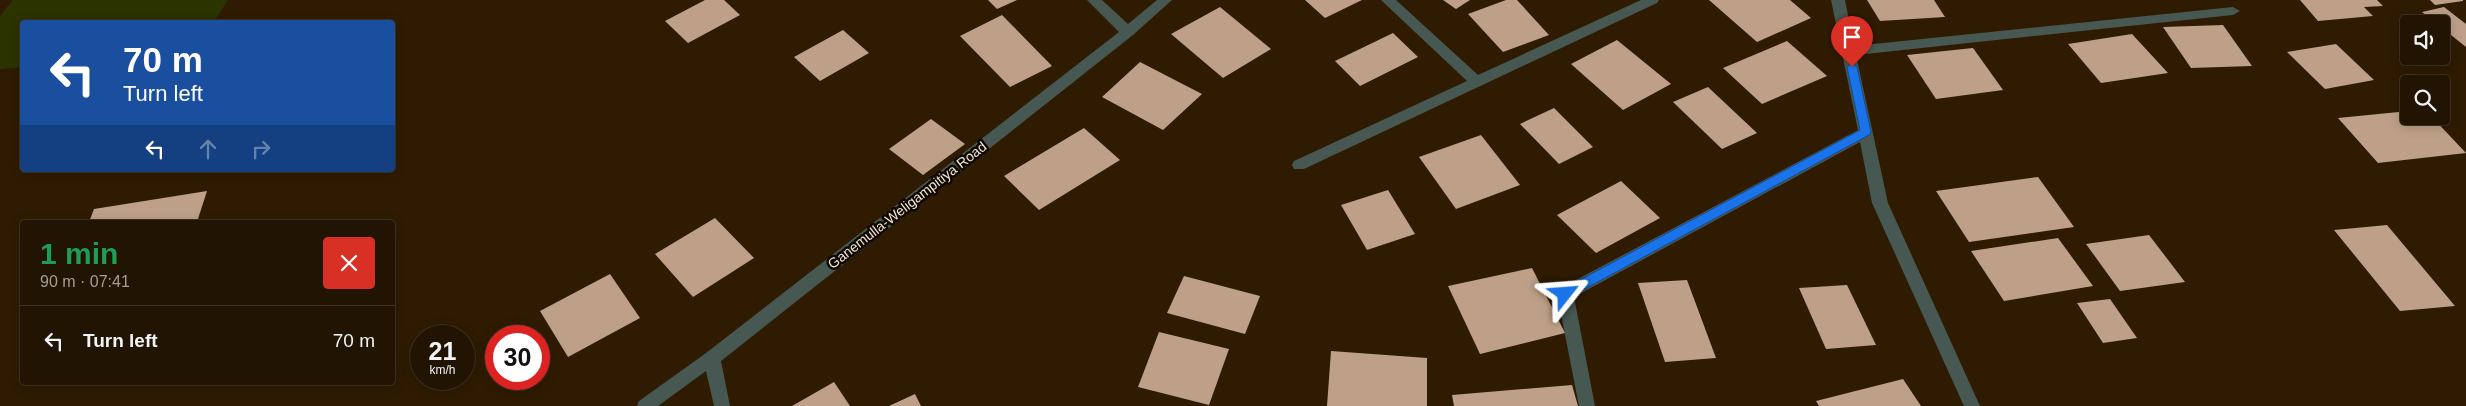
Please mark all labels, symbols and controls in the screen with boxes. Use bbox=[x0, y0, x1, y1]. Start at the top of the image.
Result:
map controls bbox=[2400, 15, 2450, 125]
button: sound bbox=[2400, 15, 2450, 65]
pin bbox=[1831, 16, 1873, 67]
icon: arrive bbox=[1838, 23, 1866, 51]
icon: left bbox=[40, 40, 105, 105]
text: 70 m bbox=[123, 40, 203, 79]
button: search bbox=[2400, 75, 2450, 125]
text: Turn left bbox=[123, 81, 203, 106]
icon: left bbox=[141, 135, 169, 163]
icon: ahead bbox=[194, 135, 222, 163]
icon: right bbox=[247, 135, 275, 163]
street label: Ganemulla-Weligampitiya Road bbox=[825, 138, 989, 272]
text: 1 min bbox=[40, 237, 118, 270]
button: close bbox=[323, 237, 375, 289]
position arrow bbox=[1538, 267, 1590, 319]
text: 90 m · 07:41 bbox=[40, 273, 130, 290]
speed limit sign: 30 bbox=[485, 325, 550, 390]
icon: left bbox=[40, 327, 68, 355]
text: Turn left bbox=[83, 330, 158, 351]
text: 70 m bbox=[333, 330, 375, 351]
text: 21 bbox=[429, 337, 456, 365]
text: km/h bbox=[429, 363, 456, 377]

